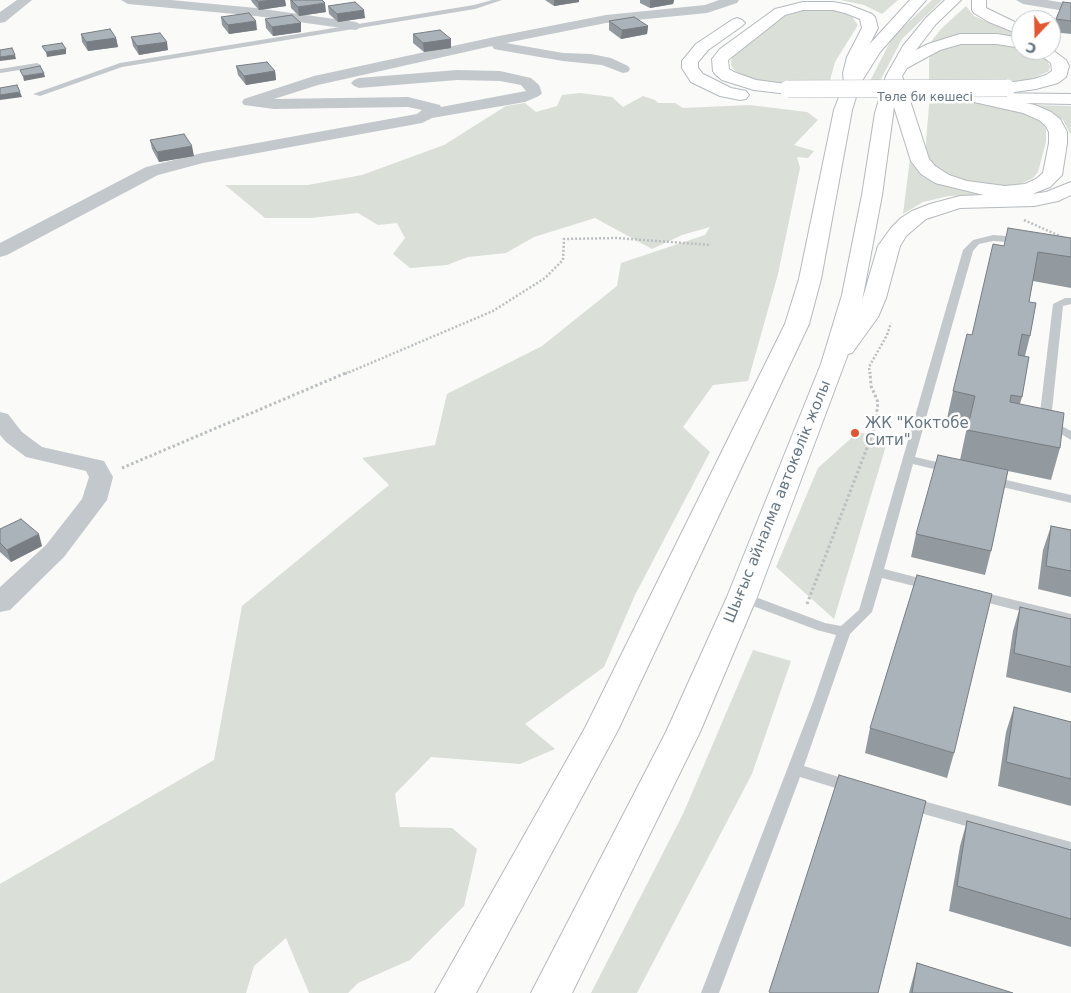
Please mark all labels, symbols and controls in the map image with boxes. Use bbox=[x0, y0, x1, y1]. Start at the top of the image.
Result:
north arrow bbox=[1011, 10, 1061, 60]
text: С bbox=[1023, 39, 1039, 57]
street label: Төле би көшесі bbox=[877, 91, 973, 105]
street label: Шығыс айналма автокөлік жолы bbox=[721, 378, 835, 626]
place label: ЖК "Коктобе Сити" bbox=[865, 415, 969, 450]
marker: ЖК "Коктобе Сити" bbox=[849, 427, 861, 439]

